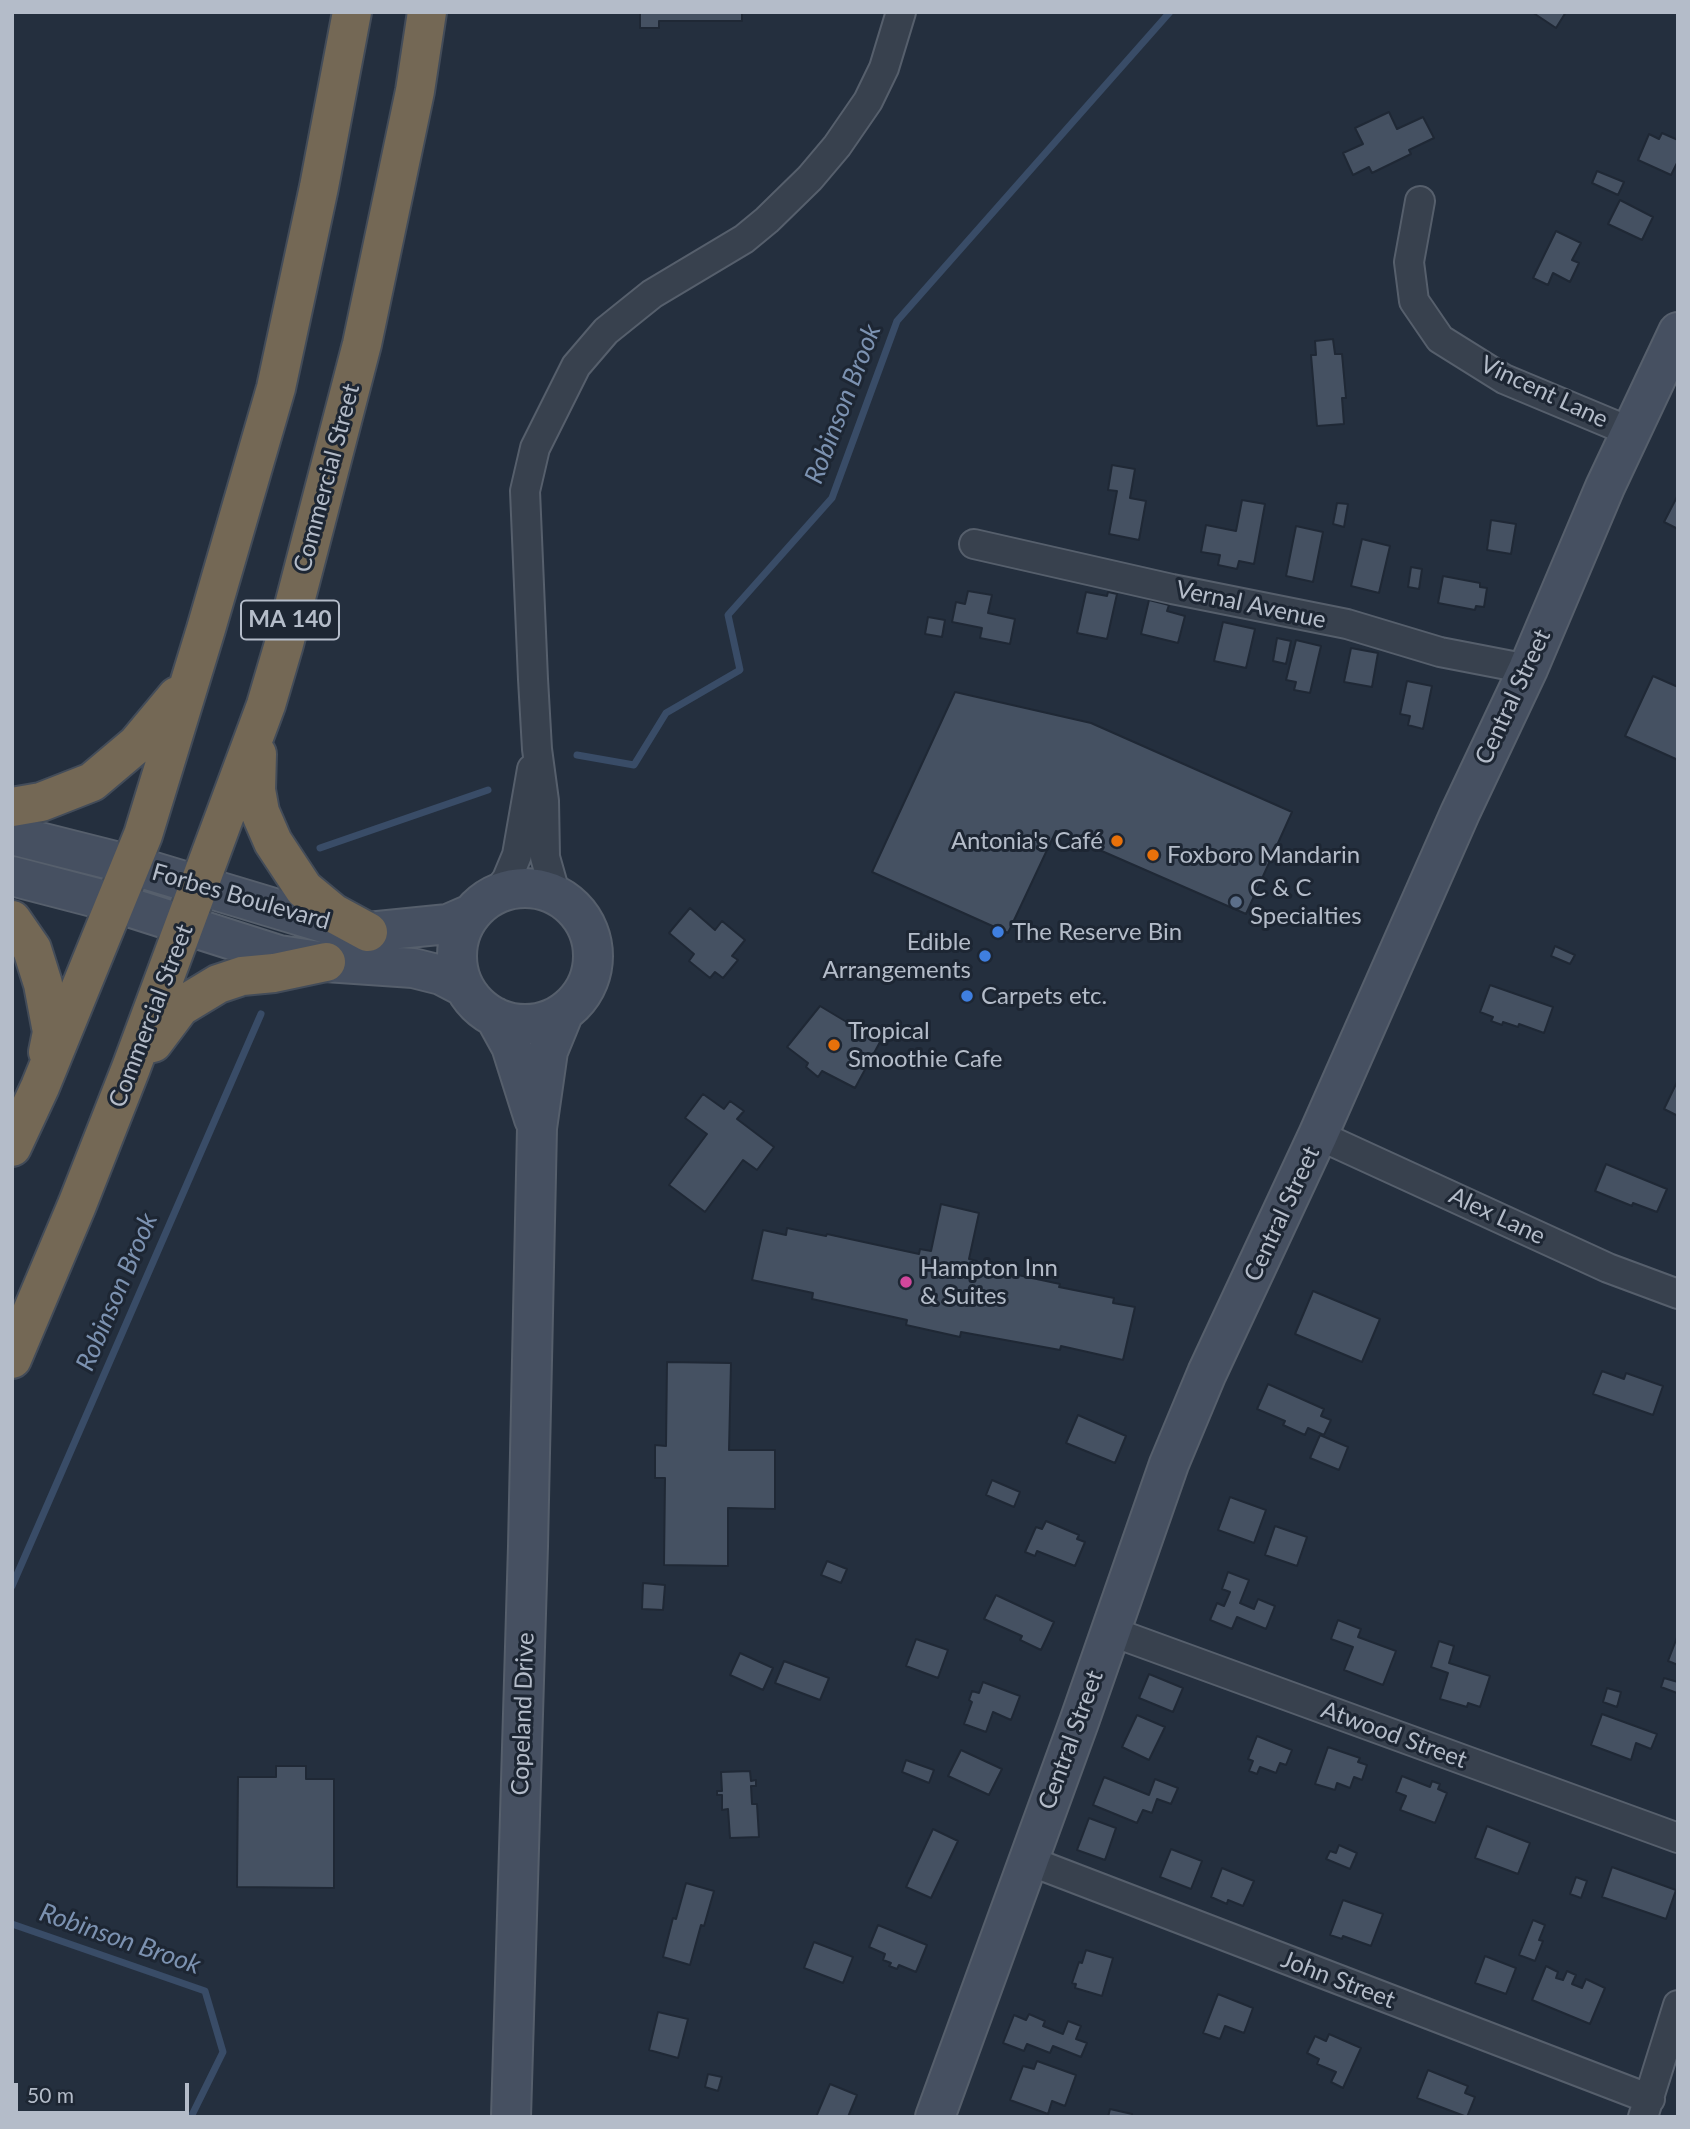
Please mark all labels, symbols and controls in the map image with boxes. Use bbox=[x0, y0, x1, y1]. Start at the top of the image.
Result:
water label: Robinson Brook bbox=[798, 320, 888, 488]
street label: Vincent Lane bbox=[1476, 350, 1612, 434]
street label: Commercial Street bbox=[288, 381, 366, 575]
street label: Vernal Avenue bbox=[1173, 575, 1329, 635]
road number: MA 140 bbox=[241, 600, 339, 640]
street label: Central Street bbox=[1469, 625, 1557, 769]
place label: Antonia's Café bbox=[951, 827, 1103, 855]
marker: Antonia's Café bbox=[1109, 833, 1125, 849]
place label: Foxboro Mandarin bbox=[1167, 841, 1360, 869]
marker: Foxboro Mandarin bbox=[1145, 847, 1161, 863]
street label: Forbes Boulevard bbox=[149, 858, 333, 936]
place label: C & C Specialties bbox=[1250, 874, 1362, 930]
marker: C & C Specialties bbox=[1228, 894, 1244, 910]
place label: The Reserve Bin bbox=[1012, 918, 1182, 946]
street label: Commercial Street bbox=[103, 920, 199, 1112]
marker: The Reserve Bin bbox=[990, 924, 1006, 940]
place label: Edible Arrangements bbox=[823, 928, 971, 984]
marker: Edible Arrangements bbox=[977, 948, 993, 964]
place label: Carpets etc. bbox=[981, 982, 1107, 1010]
marker: Carpets etc. bbox=[959, 988, 975, 1004]
place label: Tropical Smoothie Cafe bbox=[848, 1017, 1003, 1073]
marker: Tropical Smoothie Cafe bbox=[826, 1037, 842, 1053]
street label: Central Street bbox=[1238, 1142, 1326, 1286]
street label: Alex Lane bbox=[1444, 1181, 1550, 1251]
water label: Robinson Brook bbox=[70, 1208, 164, 1376]
place label: Hampton Inn & Suites bbox=[920, 1254, 1058, 1310]
marker: Hampton Inn & Suites bbox=[898, 1274, 914, 1290]
street label: Copeland Drive bbox=[506, 1632, 540, 1796]
street label: Central Street bbox=[1033, 1667, 1109, 1813]
street label: Atwood Street bbox=[1317, 1695, 1471, 1775]
water label: Robinson Brook bbox=[35, 1897, 205, 1981]
street label: John Street bbox=[1277, 1945, 1399, 2015]
scale bar bbox=[18, 2070, 192, 2114]
text: 50 m bbox=[27, 2082, 74, 2107]

